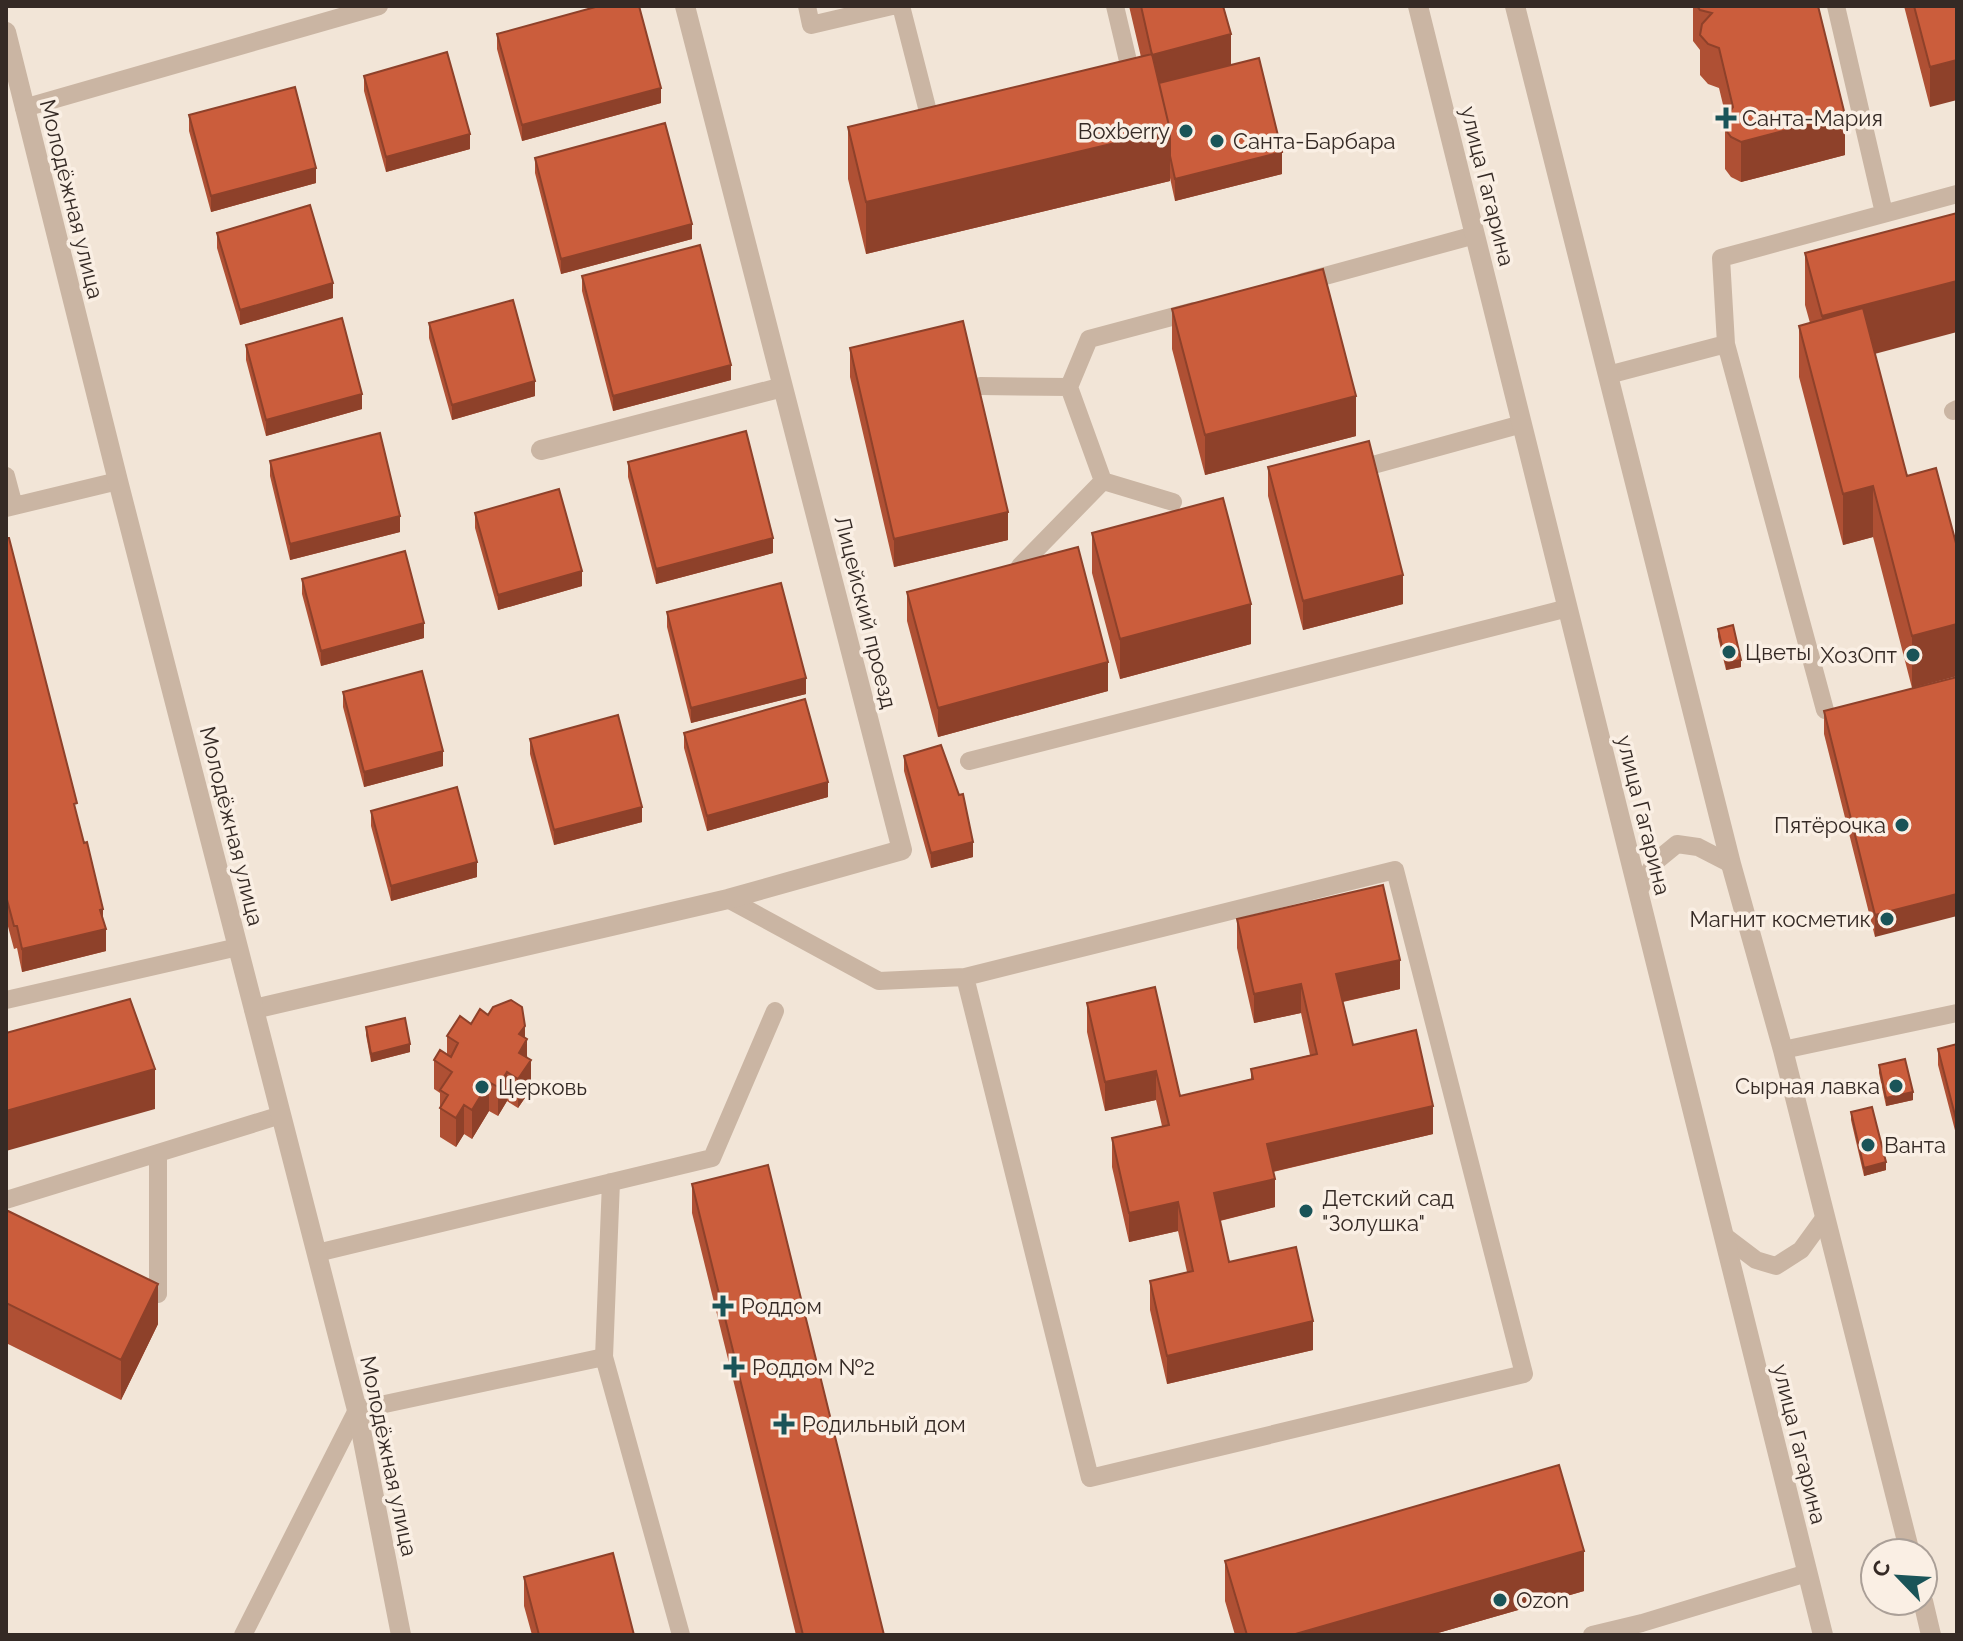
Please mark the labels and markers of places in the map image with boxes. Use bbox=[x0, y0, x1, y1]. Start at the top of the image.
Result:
place label: Санта-Мария bbox=[1742, 105, 1883, 131]
marker: Санта-Мария bbox=[1717, 109, 1735, 127]
place label: Boxberry bbox=[1078, 118, 1170, 144]
marker: Boxberry bbox=[1177, 122, 1195, 140]
place label: Санта-Барбара bbox=[1233, 128, 1395, 154]
marker: Санта-Барбара bbox=[1208, 132, 1226, 150]
place label: Цветы bbox=[1745, 639, 1811, 665]
place label: ХозОпт bbox=[1820, 642, 1897, 668]
marker: Цветы bbox=[1720, 643, 1738, 661]
marker: ХозОпт bbox=[1904, 646, 1922, 664]
place label: Пятёрочка bbox=[1774, 812, 1886, 838]
marker: Пятёрочка bbox=[1893, 816, 1911, 834]
place label: Магнит косметик bbox=[1690, 906, 1871, 932]
marker: Магнит косметик bbox=[1878, 910, 1896, 928]
place label: Сырная лавка bbox=[1735, 1073, 1880, 1099]
place label: Церковь bbox=[498, 1074, 587, 1100]
marker: Сырная лавка bbox=[1887, 1077, 1905, 1095]
marker: Церковь bbox=[473, 1078, 491, 1096]
place label: Ванта bbox=[1884, 1132, 1946, 1158]
marker: Ванта bbox=[1859, 1136, 1877, 1154]
place label: Детский сад "Золушка" bbox=[1322, 1185, 1454, 1236]
marker: Детский сад "Золушка" bbox=[1297, 1202, 1315, 1220]
place label: Роддом bbox=[741, 1293, 822, 1319]
marker: Роддом bbox=[712, 1295, 734, 1317]
place label: Роддом №2 bbox=[752, 1354, 875, 1380]
marker: Роддом №2 bbox=[723, 1356, 745, 1378]
place label: Родильный дом bbox=[802, 1411, 966, 1437]
marker: Родильный дом bbox=[773, 1413, 795, 1435]
place label: Ozon bbox=[1516, 1587, 1569, 1613]
marker: Ozon bbox=[1491, 1591, 1509, 1609]

